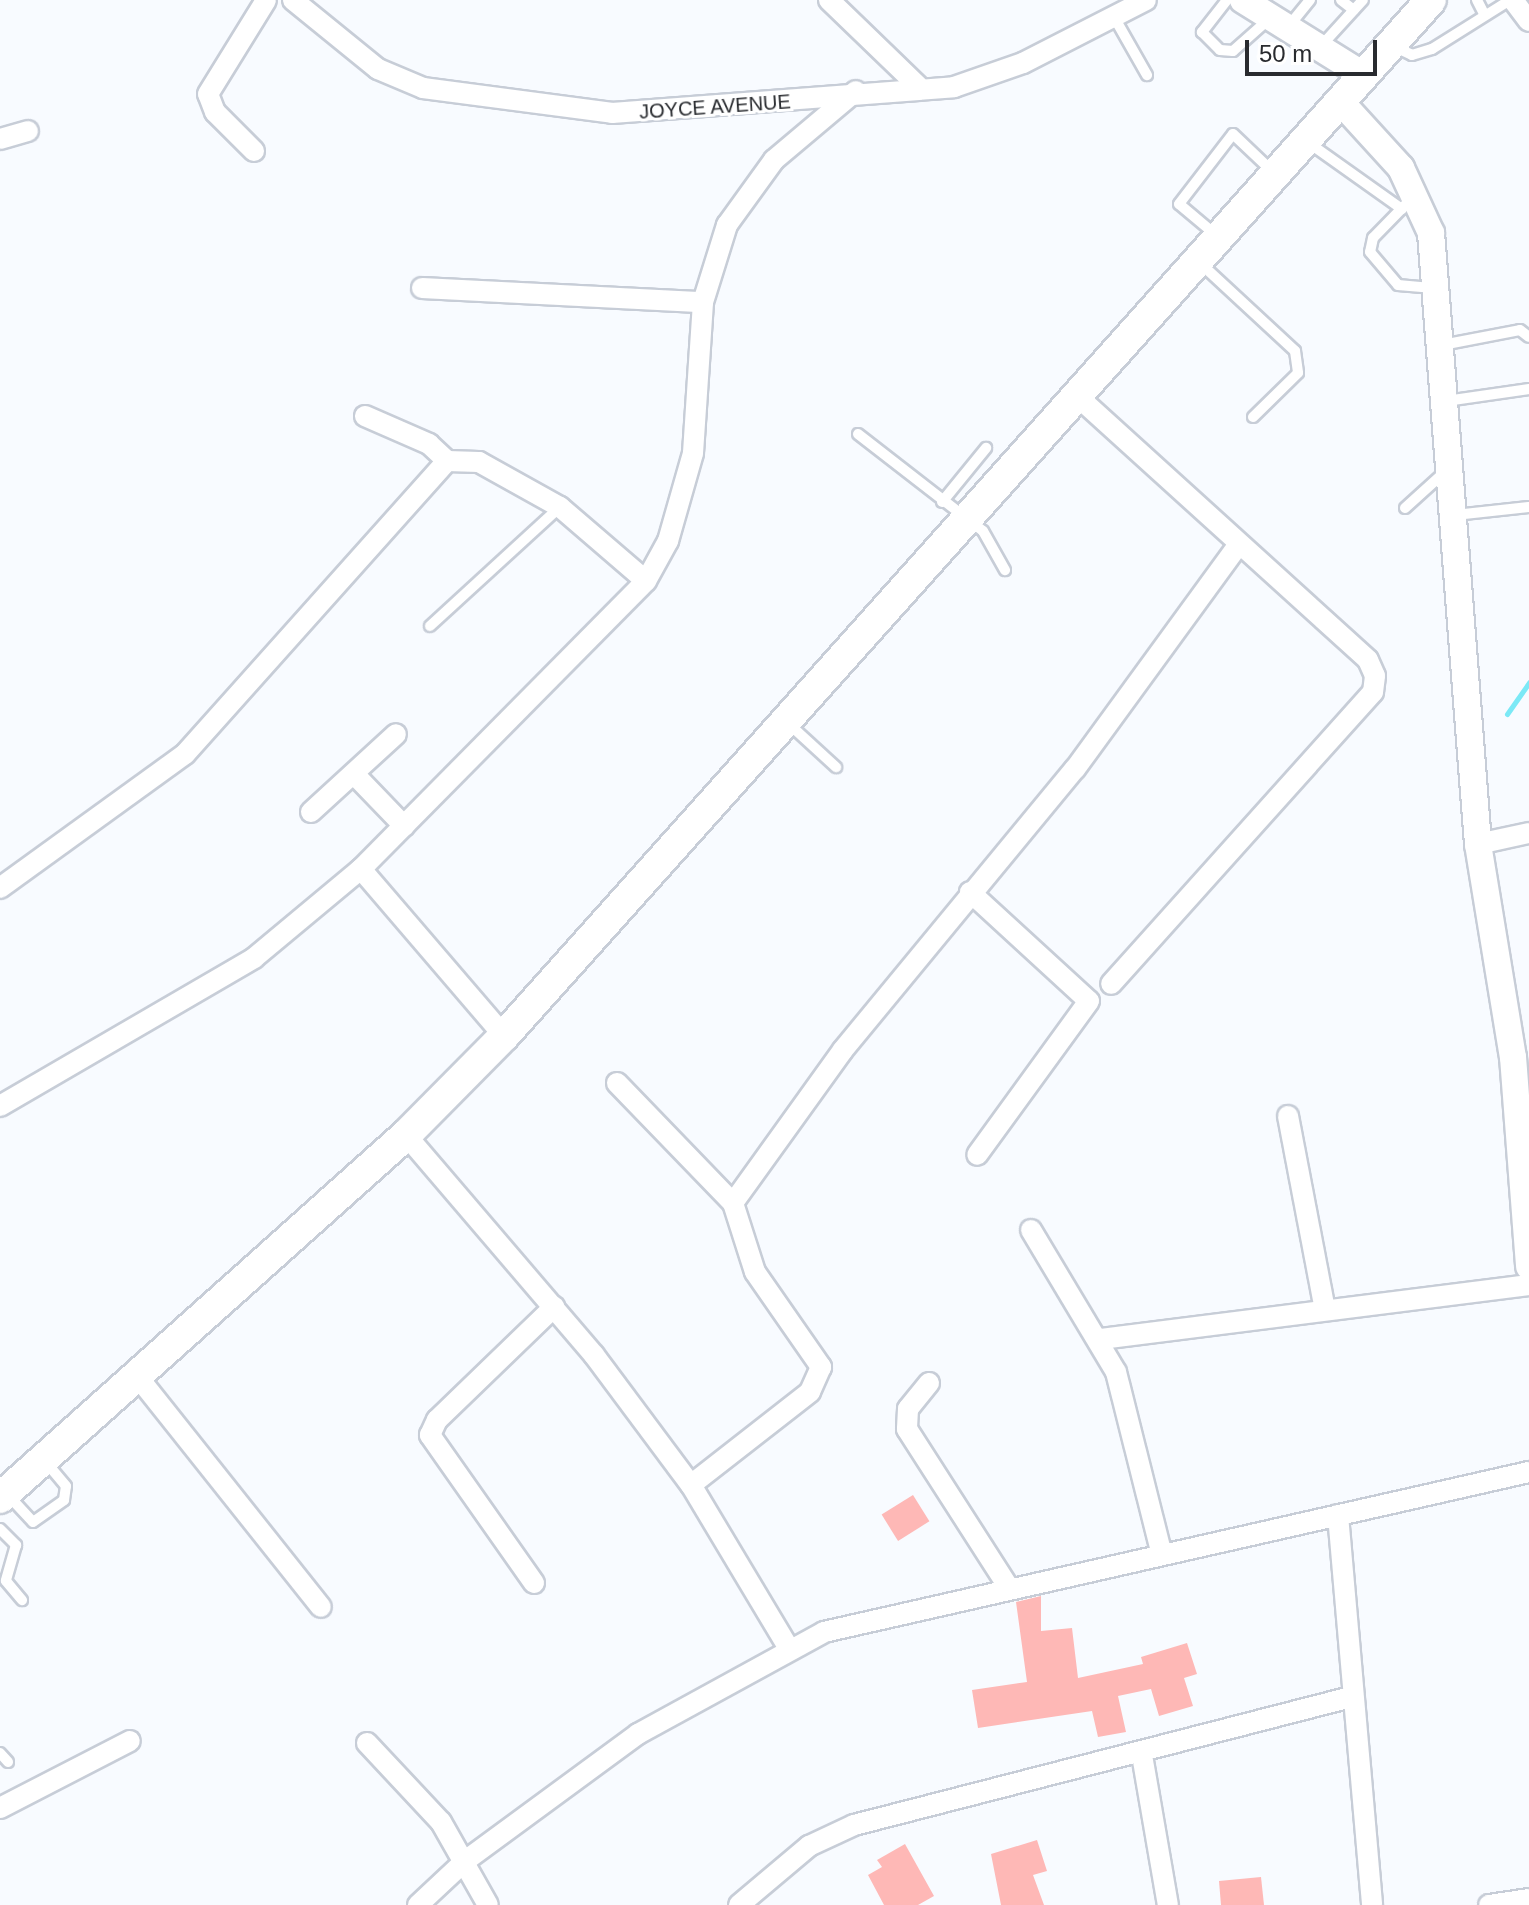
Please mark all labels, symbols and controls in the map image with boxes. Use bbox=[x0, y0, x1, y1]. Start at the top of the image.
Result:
scale bar bbox=[1249, 24, 1381, 74]
text: 50 m bbox=[1259, 40, 1312, 67]
street label: JOYCE AVENUE bbox=[638, 90, 792, 124]

